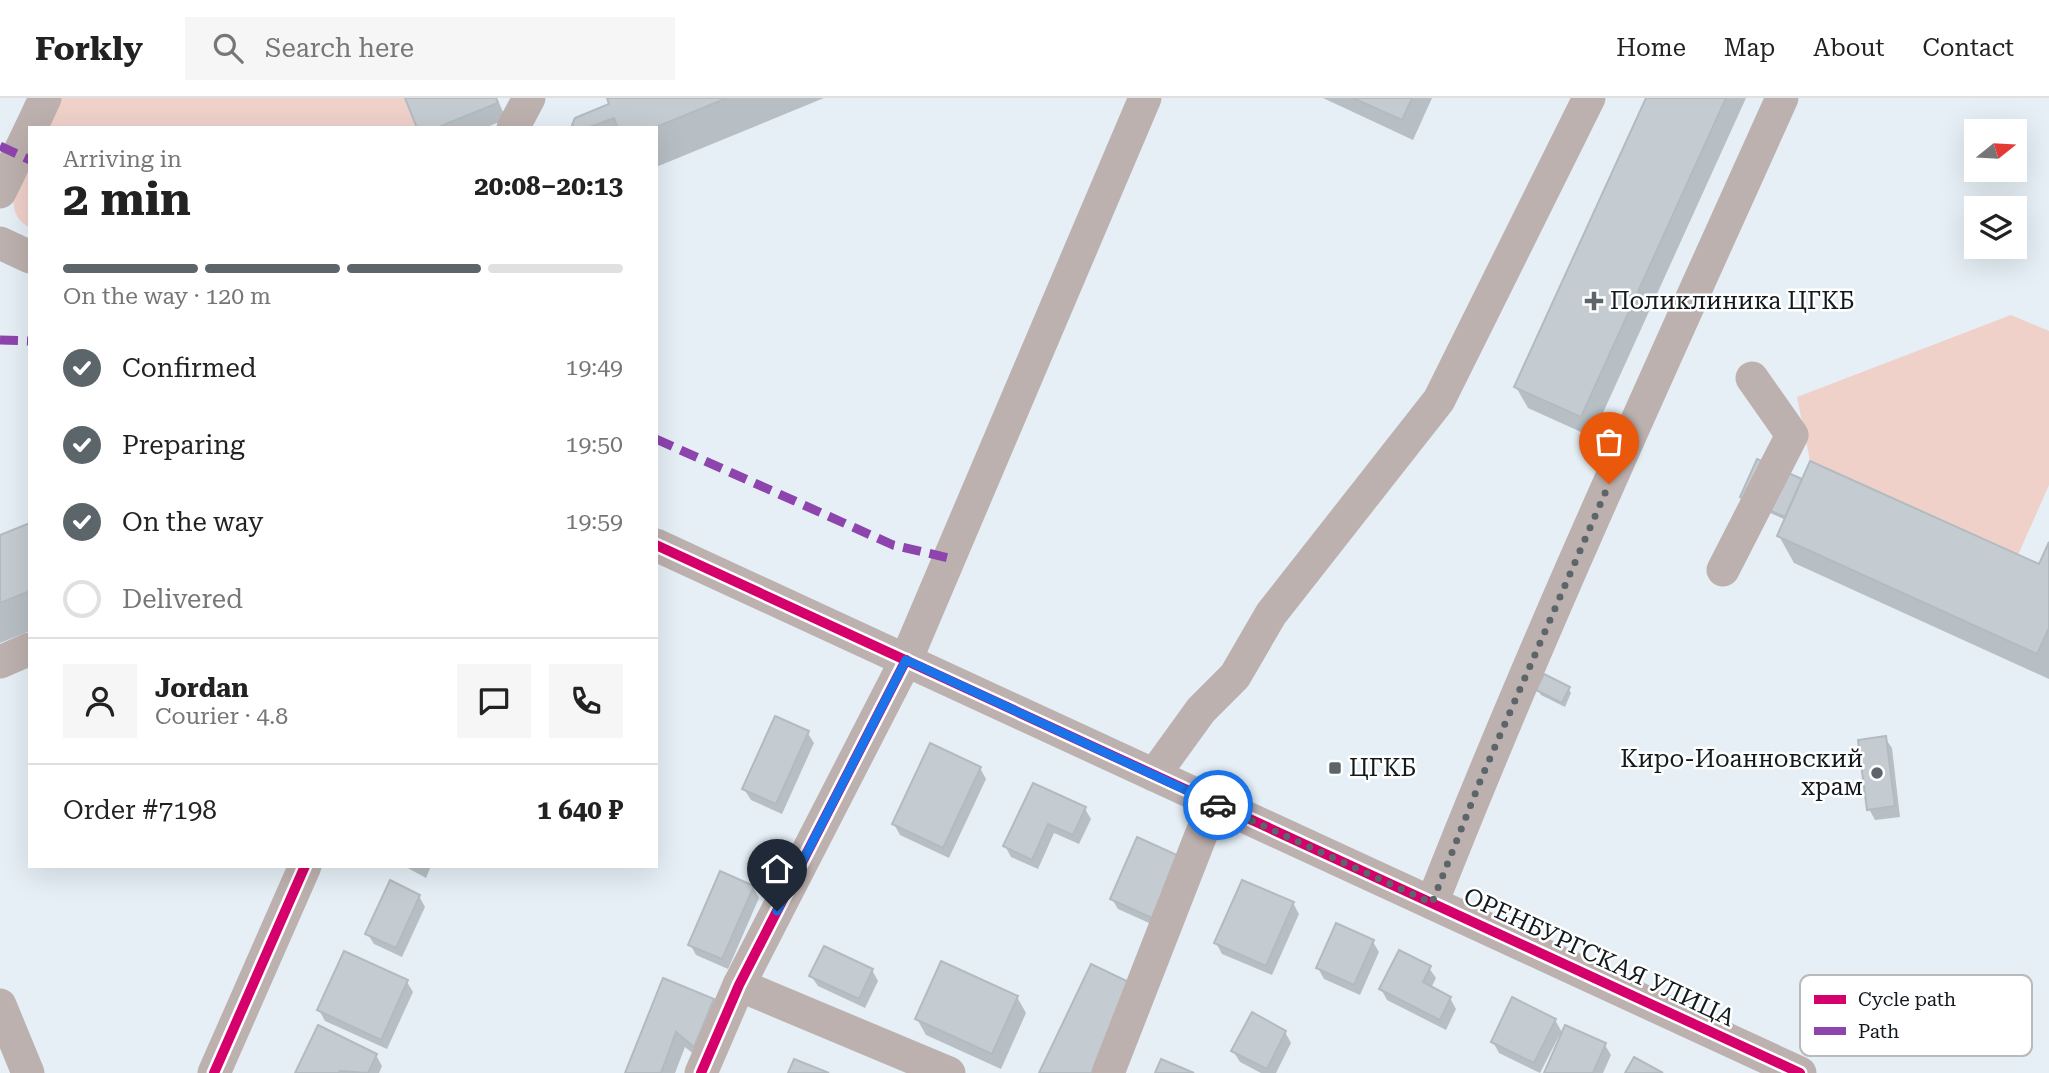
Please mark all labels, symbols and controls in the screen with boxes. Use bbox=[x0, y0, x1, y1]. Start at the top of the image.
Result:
search box bbox=[185, 17, 675, 80]
text: Forkly bbox=[35, 29, 143, 68]
icon: search bbox=[209, 29, 247, 67]
text: Search here bbox=[265, 33, 414, 63]
text: Home bbox=[1616, 34, 1686, 62]
text: Map bbox=[1724, 34, 1775, 62]
text: About bbox=[1813, 34, 1884, 62]
text: Contact bbox=[1922, 34, 2014, 62]
north arrow bbox=[1964, 119, 2026, 182]
map controls bbox=[1964, 119, 2027, 259]
text: Arriving in bbox=[63, 146, 182, 173]
text: 20:08–20:13 bbox=[474, 171, 623, 201]
text: 2 min bbox=[63, 172, 191, 226]
button: layers bbox=[1964, 196, 2027, 259]
text: On the way · 120 m bbox=[63, 283, 271, 310]
place label: Поликлиника ЦГКБ bbox=[1610, 287, 1854, 315]
marker: Поликлиника ЦГКБ bbox=[1584, 291, 1604, 311]
icon: check bbox=[63, 349, 101, 387]
text: Confirmed bbox=[122, 353, 257, 383]
text: 19:49 bbox=[566, 354, 623, 381]
pin bbox=[1579, 412, 1639, 484]
icon: bag bbox=[1590, 423, 1628, 461]
icon: check bbox=[63, 426, 101, 464]
text: Preparing bbox=[122, 430, 245, 460]
text: 19:50 bbox=[566, 431, 623, 458]
icon: check bbox=[63, 503, 101, 541]
text: On the way bbox=[122, 507, 263, 537]
text: 19:59 bbox=[566, 508, 623, 535]
text: Delivered bbox=[122, 584, 243, 614]
button: person bbox=[63, 664, 137, 738]
button: chat bbox=[457, 664, 531, 738]
button: phone bbox=[549, 664, 623, 738]
text: Jordan bbox=[155, 673, 249, 703]
text: Courier · 4.8 bbox=[155, 703, 288, 730]
place label: Киро-Иоанновский храм bbox=[1620, 745, 1863, 801]
place label: ЦГКБ bbox=[1349, 754, 1416, 782]
marker: ЦГКБ bbox=[1327, 760, 1343, 776]
marker: Киро-Иоанновский храм bbox=[1869, 765, 1885, 781]
courier bbox=[1183, 770, 1253, 840]
icon: car bbox=[1199, 786, 1237, 824]
text: Order #7198 bbox=[63, 795, 217, 825]
text: 1 640 ₽ bbox=[537, 795, 623, 825]
pin bbox=[747, 839, 807, 911]
icon: home bbox=[758, 850, 796, 888]
street label: ОРЕНБУРГСКАЯ УЛИЦА bbox=[1459, 882, 1739, 1032]
legend bbox=[1800, 975, 2032, 1056]
text: Cycle path bbox=[1858, 988, 1956, 1011]
text: Path bbox=[1858, 1020, 1899, 1043]

